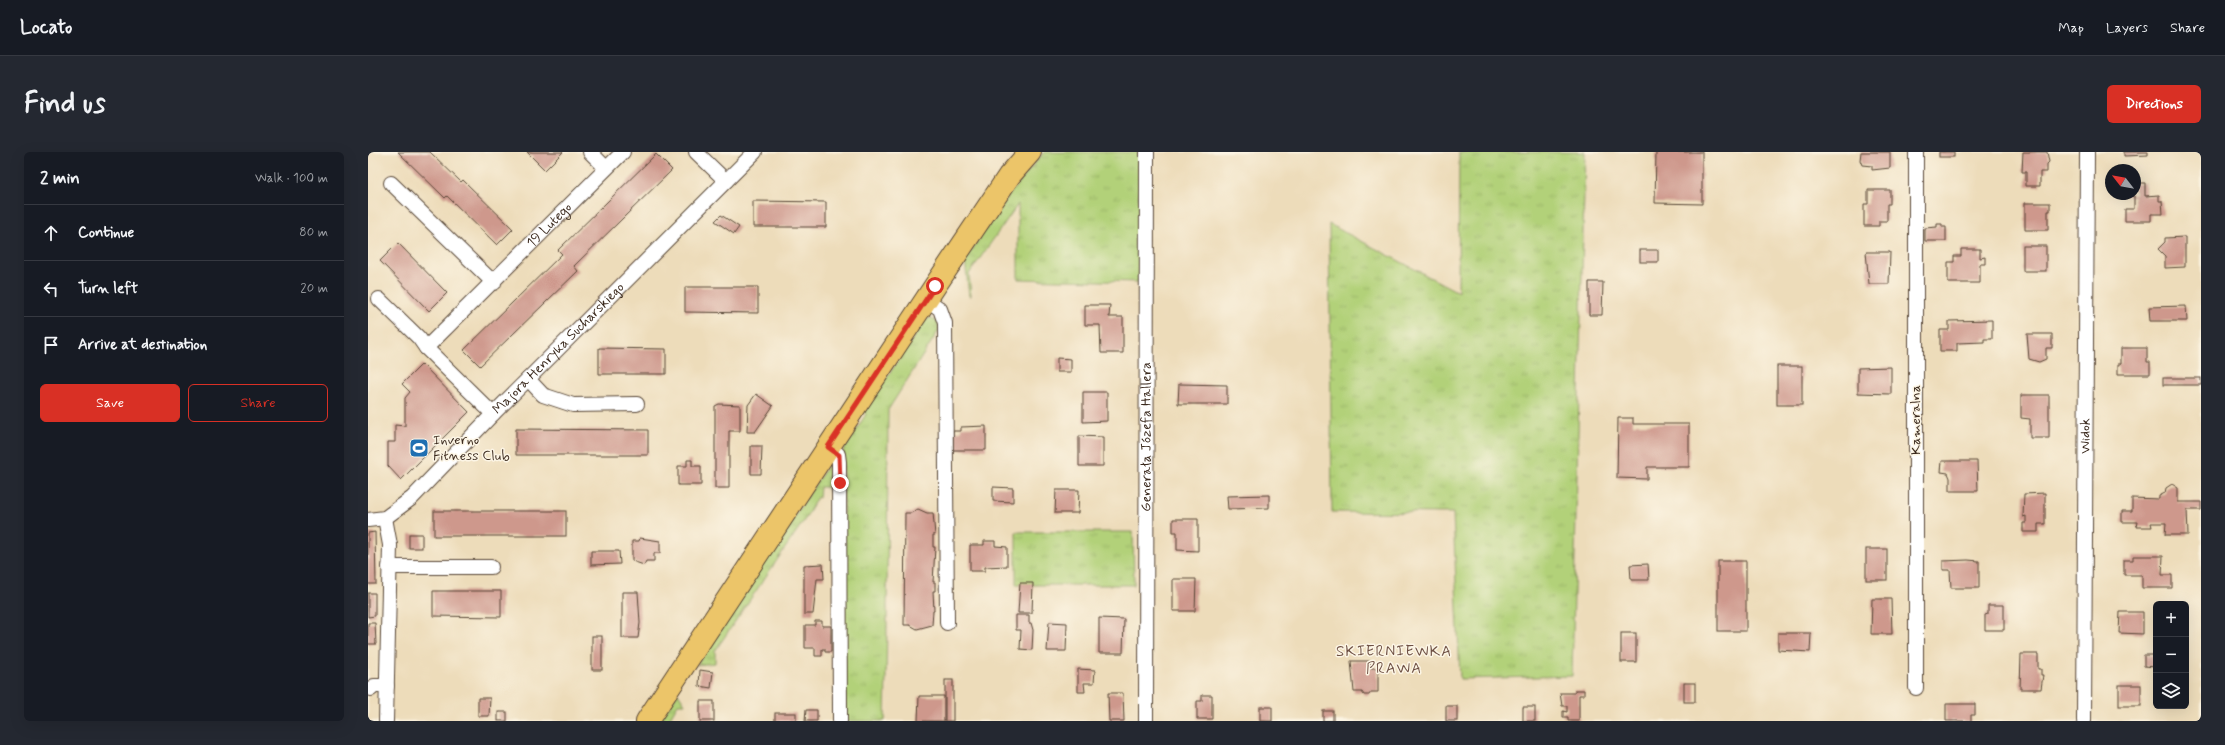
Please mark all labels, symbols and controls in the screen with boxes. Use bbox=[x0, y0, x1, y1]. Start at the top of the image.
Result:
text: Locato bbox=[20, 15, 72, 40]
text: Map bbox=[2058, 19, 2084, 37]
text: Layers bbox=[2106, 19, 2148, 37]
text: Share bbox=[2170, 19, 2205, 37]
button: Directions bbox=[2107, 85, 2201, 123]
text: Find us bbox=[24, 86, 105, 123]
north arrow bbox=[2105, 164, 2141, 200]
text: 2 min bbox=[40, 167, 80, 189]
text: Walk · 100 m bbox=[255, 170, 328, 187]
street label: 19 Lutego bbox=[523, 199, 576, 252]
icon: ahead bbox=[40, 222, 62, 244]
text: Continue bbox=[78, 223, 134, 243]
text: 80 m bbox=[299, 224, 328, 241]
route start bbox=[926, 277, 944, 295]
icon: left bbox=[40, 278, 62, 300]
text: Turn left bbox=[78, 279, 138, 299]
street label: Majora Henryka Sucharskiego bbox=[489, 279, 628, 418]
text: 20 m bbox=[300, 280, 328, 297]
icon: arrive bbox=[40, 334, 62, 356]
text: Arrive at destination bbox=[78, 335, 207, 355]
street label: Generała Józefa Hallera bbox=[1137, 362, 1156, 512]
button: Save bbox=[40, 384, 180, 422]
button: Share bbox=[188, 384, 328, 422]
street label: Kameralna bbox=[1907, 385, 1925, 455]
street label: Widok bbox=[2076, 418, 2095, 454]
place label: Inverno Fitness Club bbox=[433, 431, 510, 465]
sports icon: Inverno Fitness Club bbox=[408, 437, 430, 459]
route end bbox=[831, 474, 849, 492]
map controls bbox=[2153, 601, 2189, 709]
button: + bbox=[2153, 601, 2189, 637]
button: − bbox=[2153, 637, 2189, 673]
district label: SKIERNIEWKA PRAWA bbox=[1336, 642, 1452, 679]
button: layers bbox=[2153, 673, 2189, 709]

